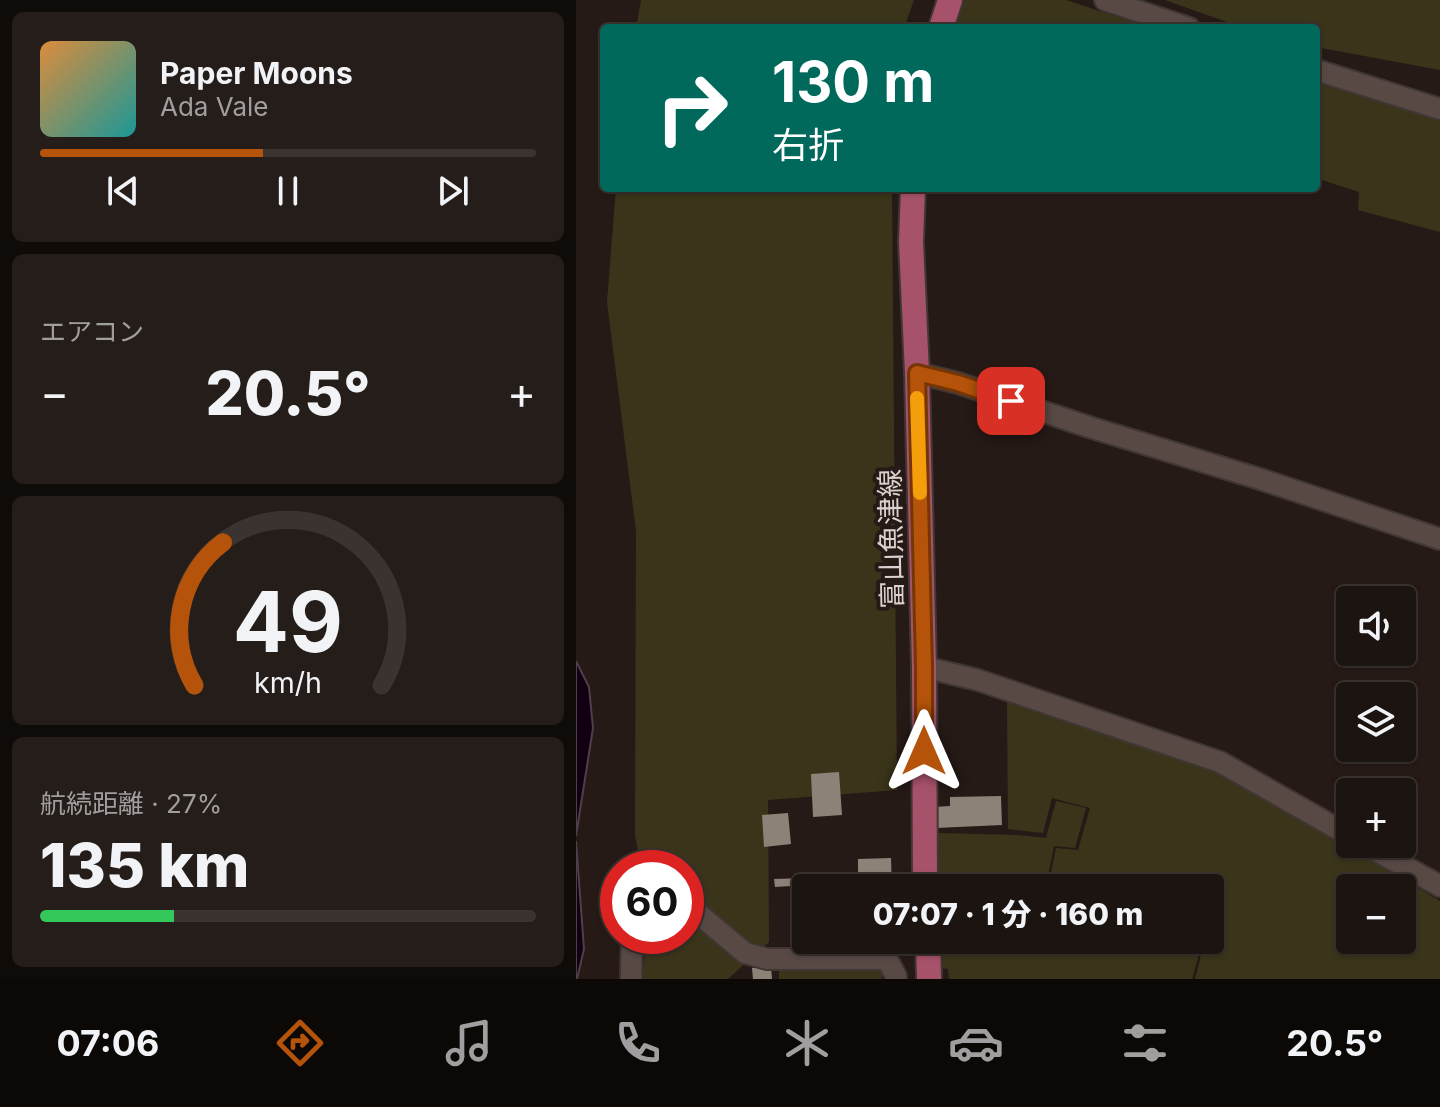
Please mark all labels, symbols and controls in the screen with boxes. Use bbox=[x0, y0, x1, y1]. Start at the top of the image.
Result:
text: 130 m bbox=[772, 48, 934, 116]
text: Paper Moons bbox=[160, 55, 353, 91]
icon: right bbox=[640, 56, 744, 160]
text: Ada Vale bbox=[160, 91, 268, 122]
text: 右折 bbox=[772, 123, 844, 167]
icon: previous bbox=[101, 169, 145, 213]
icon: pause bbox=[266, 169, 310, 213]
icon: next bbox=[431, 169, 475, 213]
text: エアコン bbox=[40, 316, 144, 347]
text: 20.5° bbox=[205, 357, 371, 429]
text: − bbox=[40, 366, 69, 420]
text: + bbox=[507, 366, 536, 420]
pin bbox=[977, 367, 1045, 435]
icon: arrive bbox=[989, 379, 1033, 423]
street label: 富山魚津線 bbox=[873, 469, 909, 609]
text: 49 bbox=[233, 571, 343, 672]
map controls bbox=[1336, 586, 1416, 954]
button: sound bbox=[1336, 586, 1416, 666]
text: km/h bbox=[254, 666, 322, 701]
button: layers bbox=[1336, 682, 1416, 762]
position arrow bbox=[882, 709, 966, 793]
button: + bbox=[1336, 778, 1416, 858]
text: 航続距離 · 27% bbox=[40, 788, 222, 819]
text: 135 km bbox=[40, 829, 249, 901]
speed limit sign: 60 bbox=[600, 850, 704, 954]
button: − bbox=[1336, 874, 1416, 954]
text: 07:07 · 1 分 · 160 m bbox=[873, 896, 1143, 932]
icon: directions bbox=[272, 1015, 328, 1071]
icon: music bbox=[441, 1015, 497, 1071]
icon: phone bbox=[610, 1015, 666, 1071]
icon: climate bbox=[779, 1015, 835, 1071]
icon: car bbox=[948, 1015, 1004, 1071]
icon: filters bbox=[1117, 1015, 1173, 1071]
text: 07:06 bbox=[56, 1021, 159, 1065]
text: 20.5° bbox=[1286, 1021, 1383, 1065]

